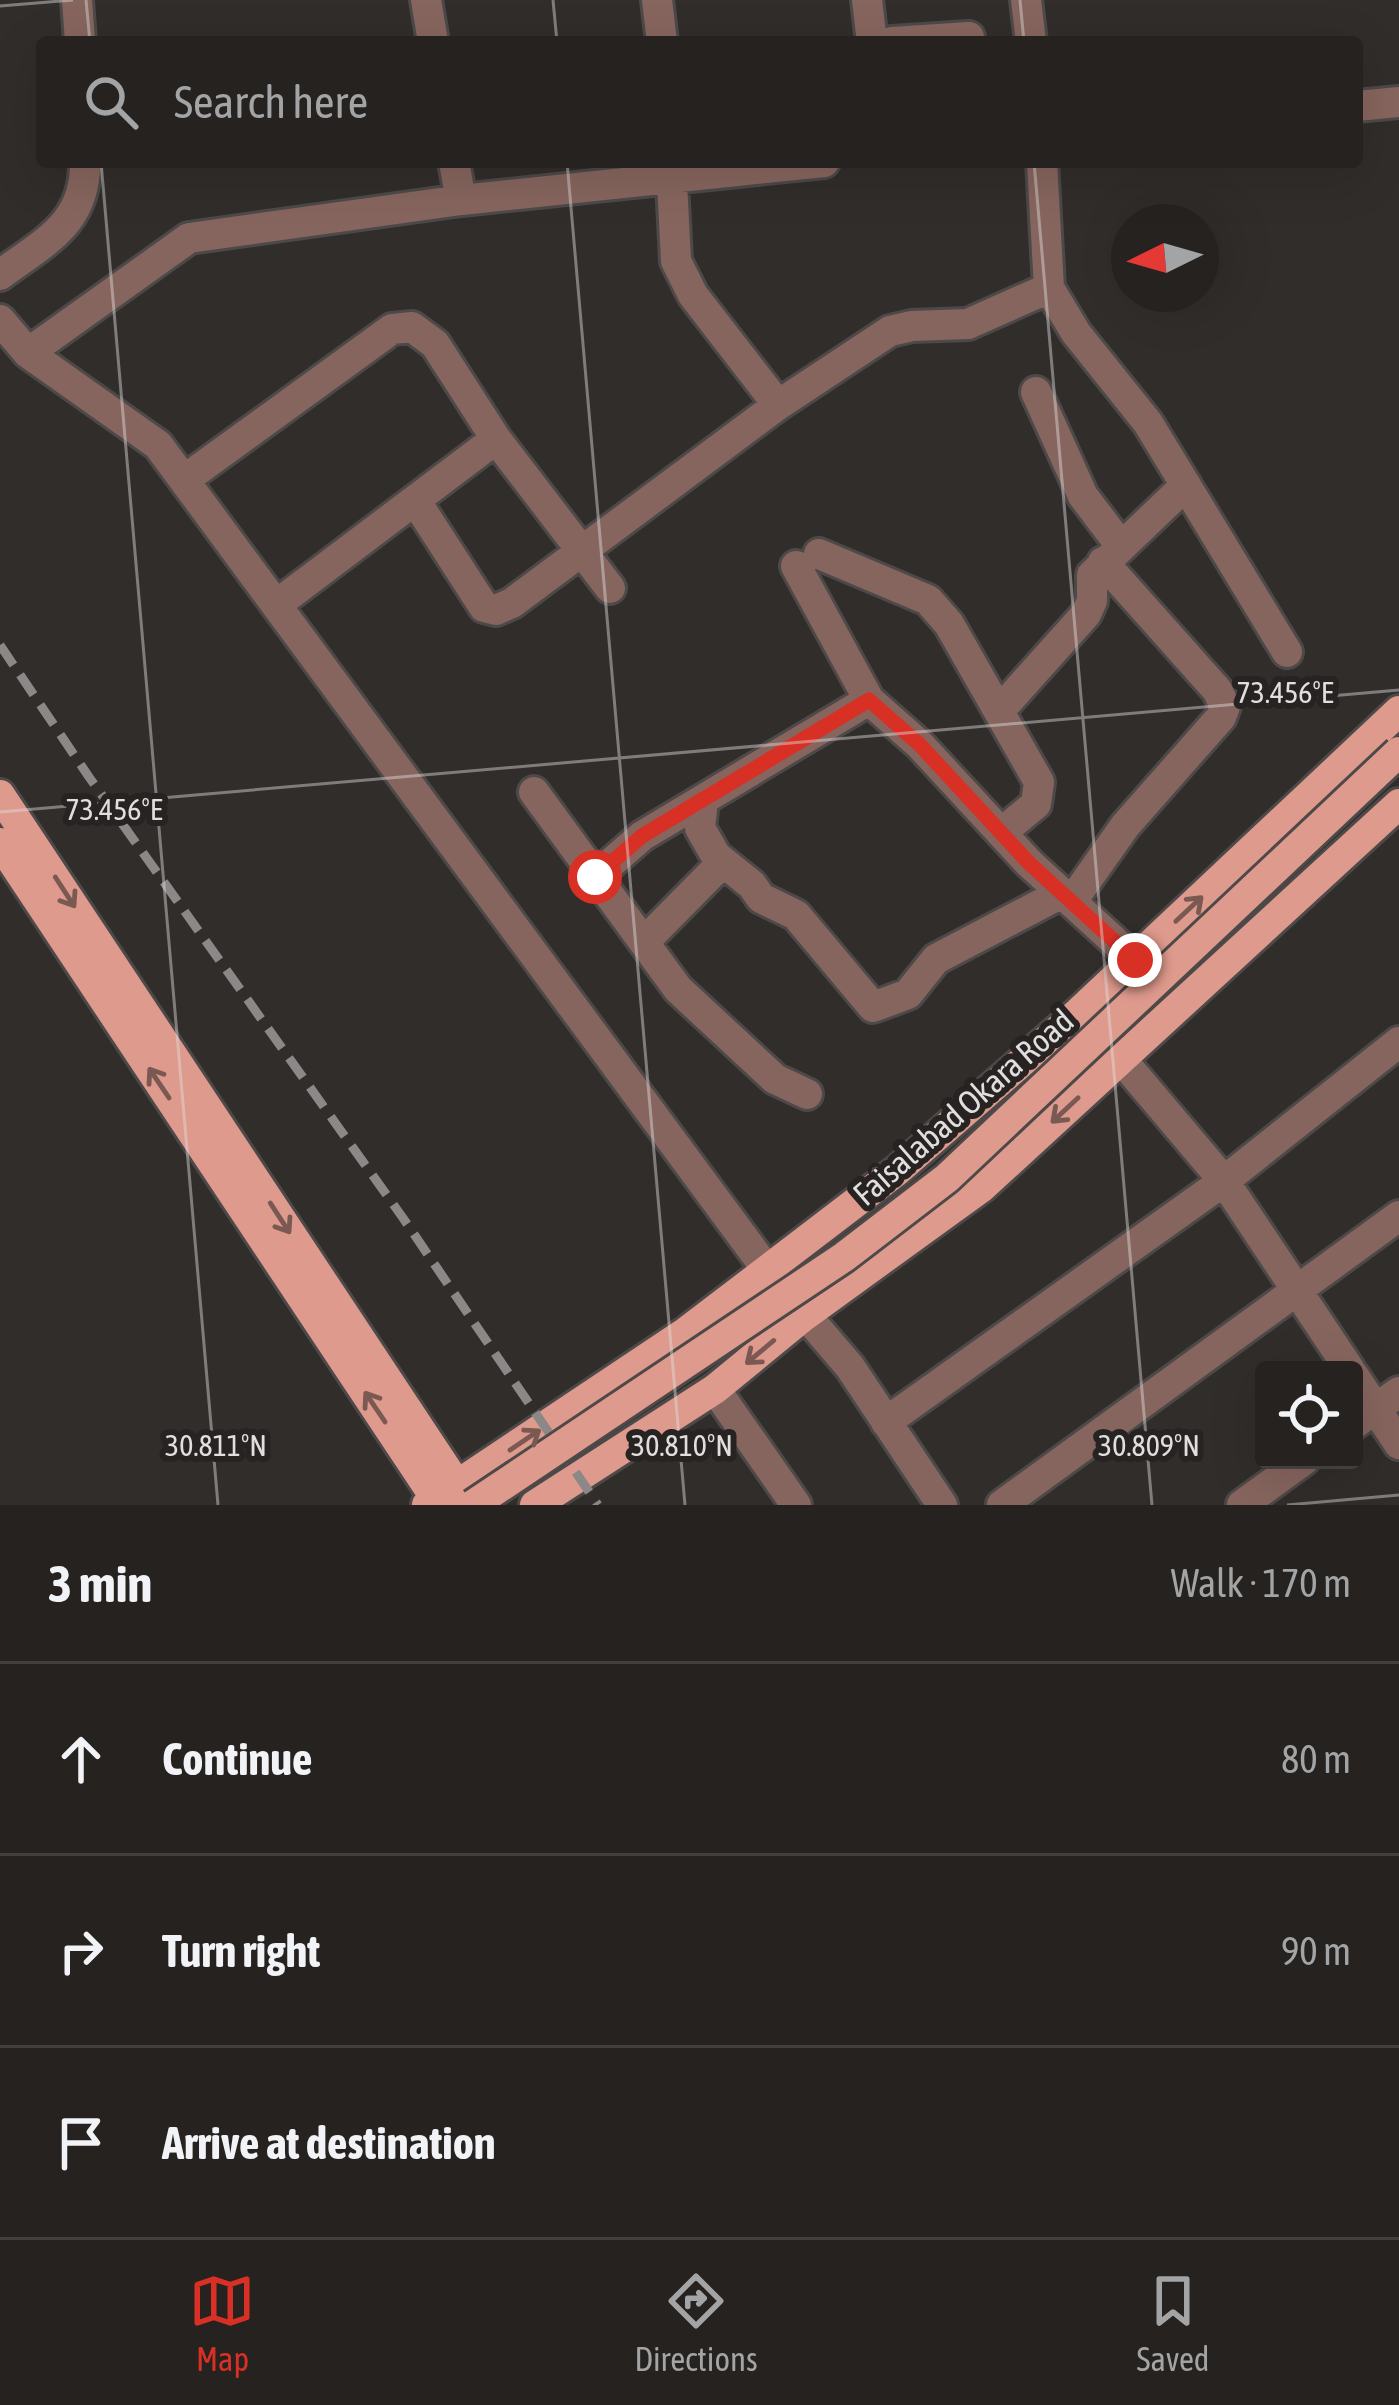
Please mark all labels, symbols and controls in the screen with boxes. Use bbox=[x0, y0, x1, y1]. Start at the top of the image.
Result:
search box bbox=[36, 36, 1363, 168]
icon: search bbox=[78, 69, 144, 135]
text: Search here bbox=[174, 76, 368, 128]
north arrow bbox=[1111, 204, 1219, 312]
text: 73.456°E bbox=[1237, 675, 1334, 709]
text: 73.456°E bbox=[66, 792, 163, 826]
route start bbox=[568, 850, 622, 904]
one-way arrow bbox=[52, 875, 77, 909]
one-way arrow bbox=[1173, 895, 1203, 924]
route end bbox=[1108, 933, 1162, 987]
street label: Faisalabad Okara Road bbox=[845, 1001, 1081, 1213]
one-way arrow bbox=[147, 1066, 172, 1100]
one-way arrow bbox=[1051, 1096, 1081, 1124]
one-way arrow bbox=[267, 1200, 292, 1234]
one-way arrow bbox=[745, 1338, 776, 1366]
map controls bbox=[1255, 1361, 1363, 1469]
button: locate bbox=[1255, 1361, 1363, 1469]
one-way arrow bbox=[363, 1391, 388, 1425]
text: 30.811°N bbox=[165, 1428, 267, 1462]
one-way arrow bbox=[507, 1428, 541, 1453]
text: 30.810°N bbox=[631, 1428, 733, 1462]
text: 30.809°N bbox=[1098, 1428, 1200, 1462]
text: 3 min bbox=[48, 1554, 152, 1613]
text: Walk · 170 m bbox=[1171, 1561, 1351, 1605]
icon: ahead bbox=[48, 1726, 114, 1792]
text: Continue bbox=[162, 1733, 313, 1785]
text: 80 m bbox=[1281, 1737, 1351, 1781]
icon: right bbox=[48, 1918, 114, 1984]
text: Turn right bbox=[162, 1925, 320, 1977]
text: 90 m bbox=[1281, 1929, 1351, 1973]
icon: arrive bbox=[48, 2110, 114, 2176]
text: Arrive at destination bbox=[162, 2117, 496, 2169]
tab: Map bbox=[189, 2268, 255, 2378]
tab: Directions bbox=[634, 2268, 758, 2378]
tab: Saved bbox=[1137, 2268, 1209, 2378]

